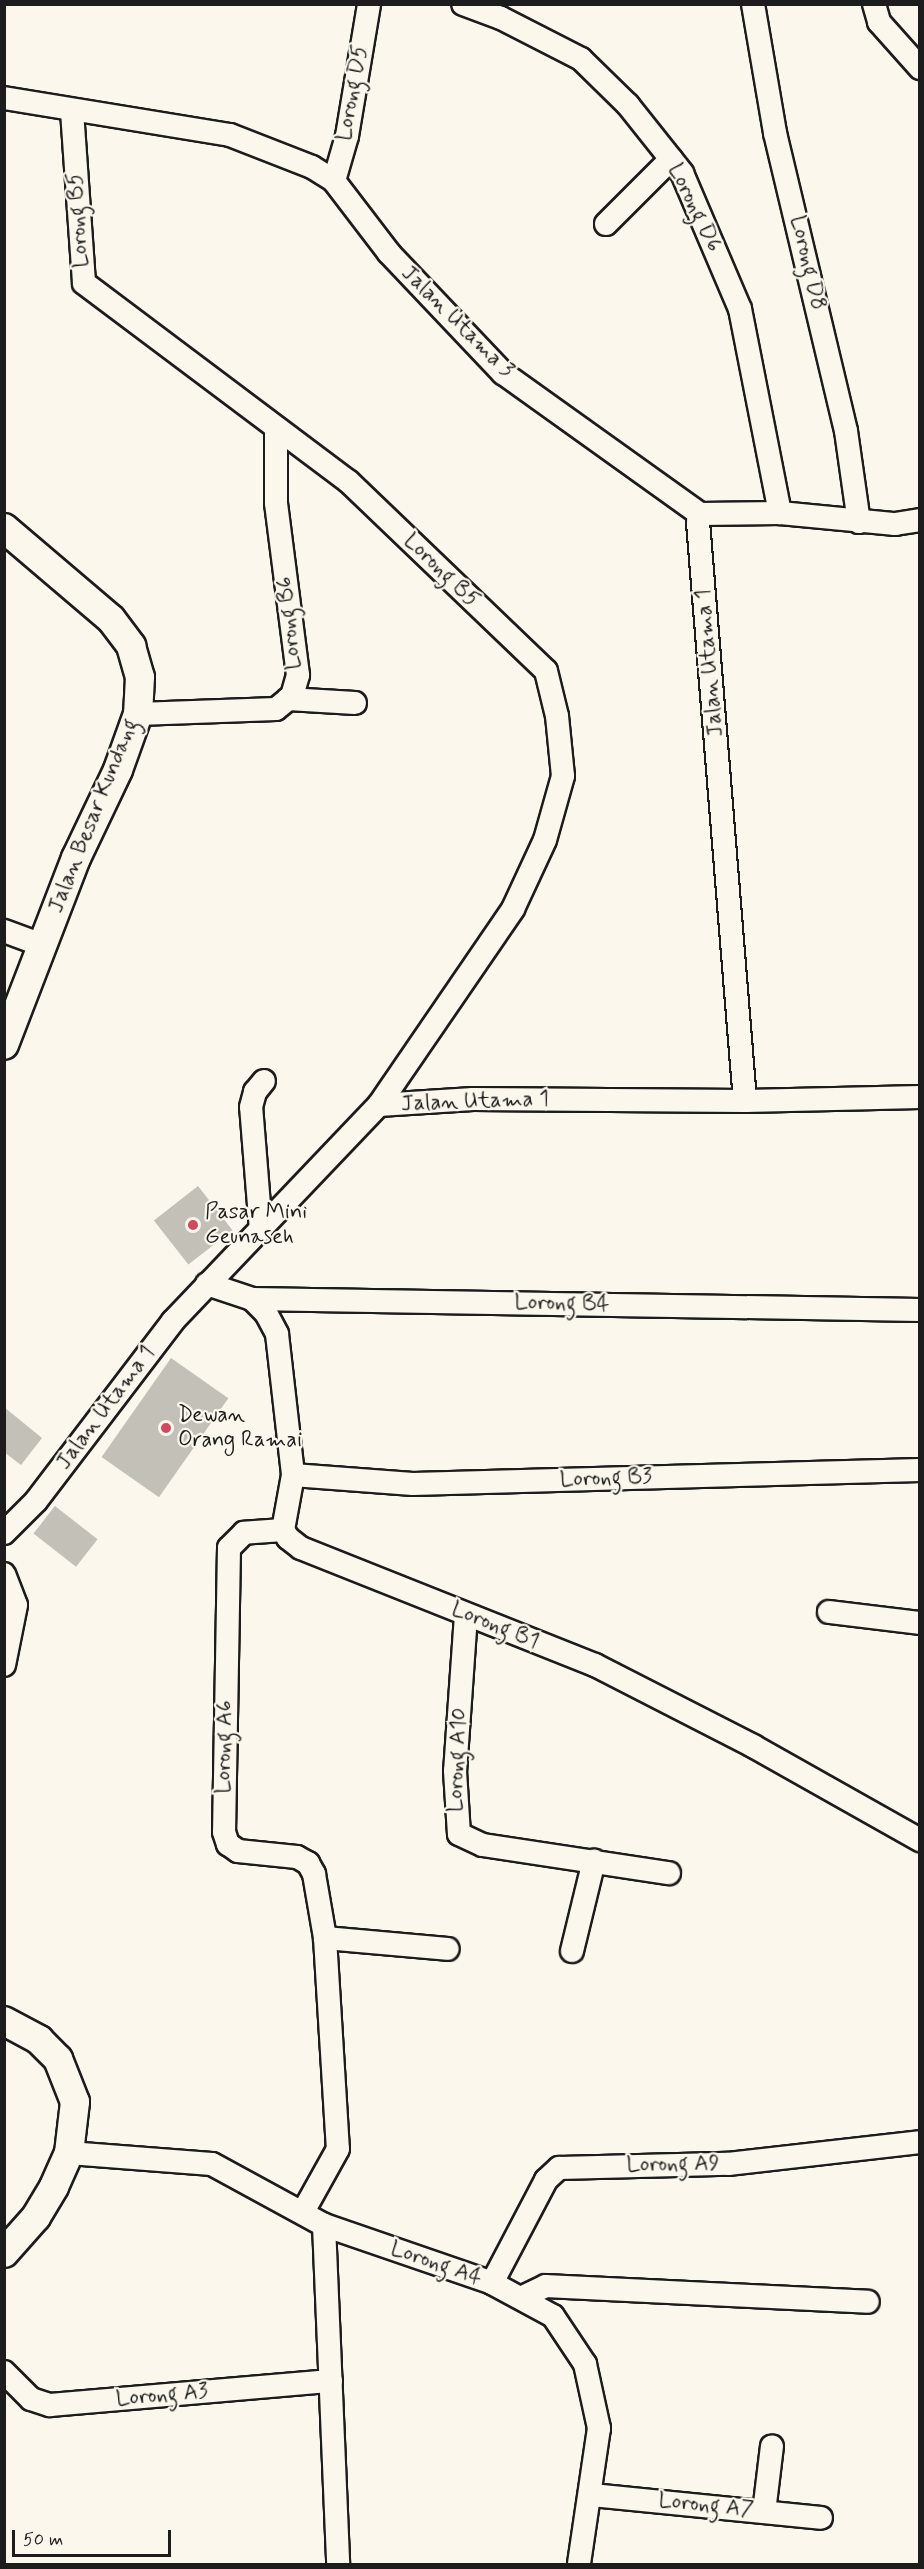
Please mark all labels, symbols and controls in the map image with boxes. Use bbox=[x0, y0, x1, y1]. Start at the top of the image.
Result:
street label: Lorong D5 bbox=[332, 43, 374, 143]
street label: Lorong D6 bbox=[661, 160, 727, 256]
street label: Lorong B5 bbox=[63, 172, 95, 268]
street label: Lorong D8 bbox=[783, 214, 831, 312]
street label: Jalan Utama 3 bbox=[394, 259, 520, 385]
street label: Lorong B5 bbox=[398, 529, 484, 613]
street label: Lorong B6 bbox=[272, 575, 308, 671]
street label: Jalan Utama 1 bbox=[690, 587, 730, 739]
street label: Jalan Besar Kundang bbox=[43, 715, 145, 917]
street label: Jalan Utama 1 bbox=[399, 1086, 551, 1118]
place label: Pasar Mini Geunaseh bbox=[205, 1199, 307, 1250]
marker: Pasar Mini Geunaseh bbox=[186, 1218, 200, 1232]
street label: Lorong B4 bbox=[514, 1290, 610, 1318]
street label: Jalan Utama 1 bbox=[50, 1340, 162, 1476]
place label: Dewan Orang Ramai bbox=[178, 1402, 302, 1454]
marker: Dewan Orang Ramai bbox=[159, 1421, 173, 1435]
street label: Lorong B3 bbox=[560, 1464, 652, 1494]
street label: Lorong B1 bbox=[448, 1597, 542, 1655]
street label: Lorong A6 bbox=[211, 1700, 239, 1794]
street label: Lorong A10 bbox=[443, 1707, 473, 1813]
street label: Lorong A9 bbox=[626, 2151, 720, 2179]
street label: Lorong A4 bbox=[387, 2236, 485, 2292]
street label: Lorong A3 bbox=[115, 2379, 209, 2413]
street label: Lorong A7 bbox=[657, 2488, 755, 2524]
scale bar bbox=[15, 2518, 174, 2556]
text: 50 m bbox=[23, 2528, 63, 2552]

